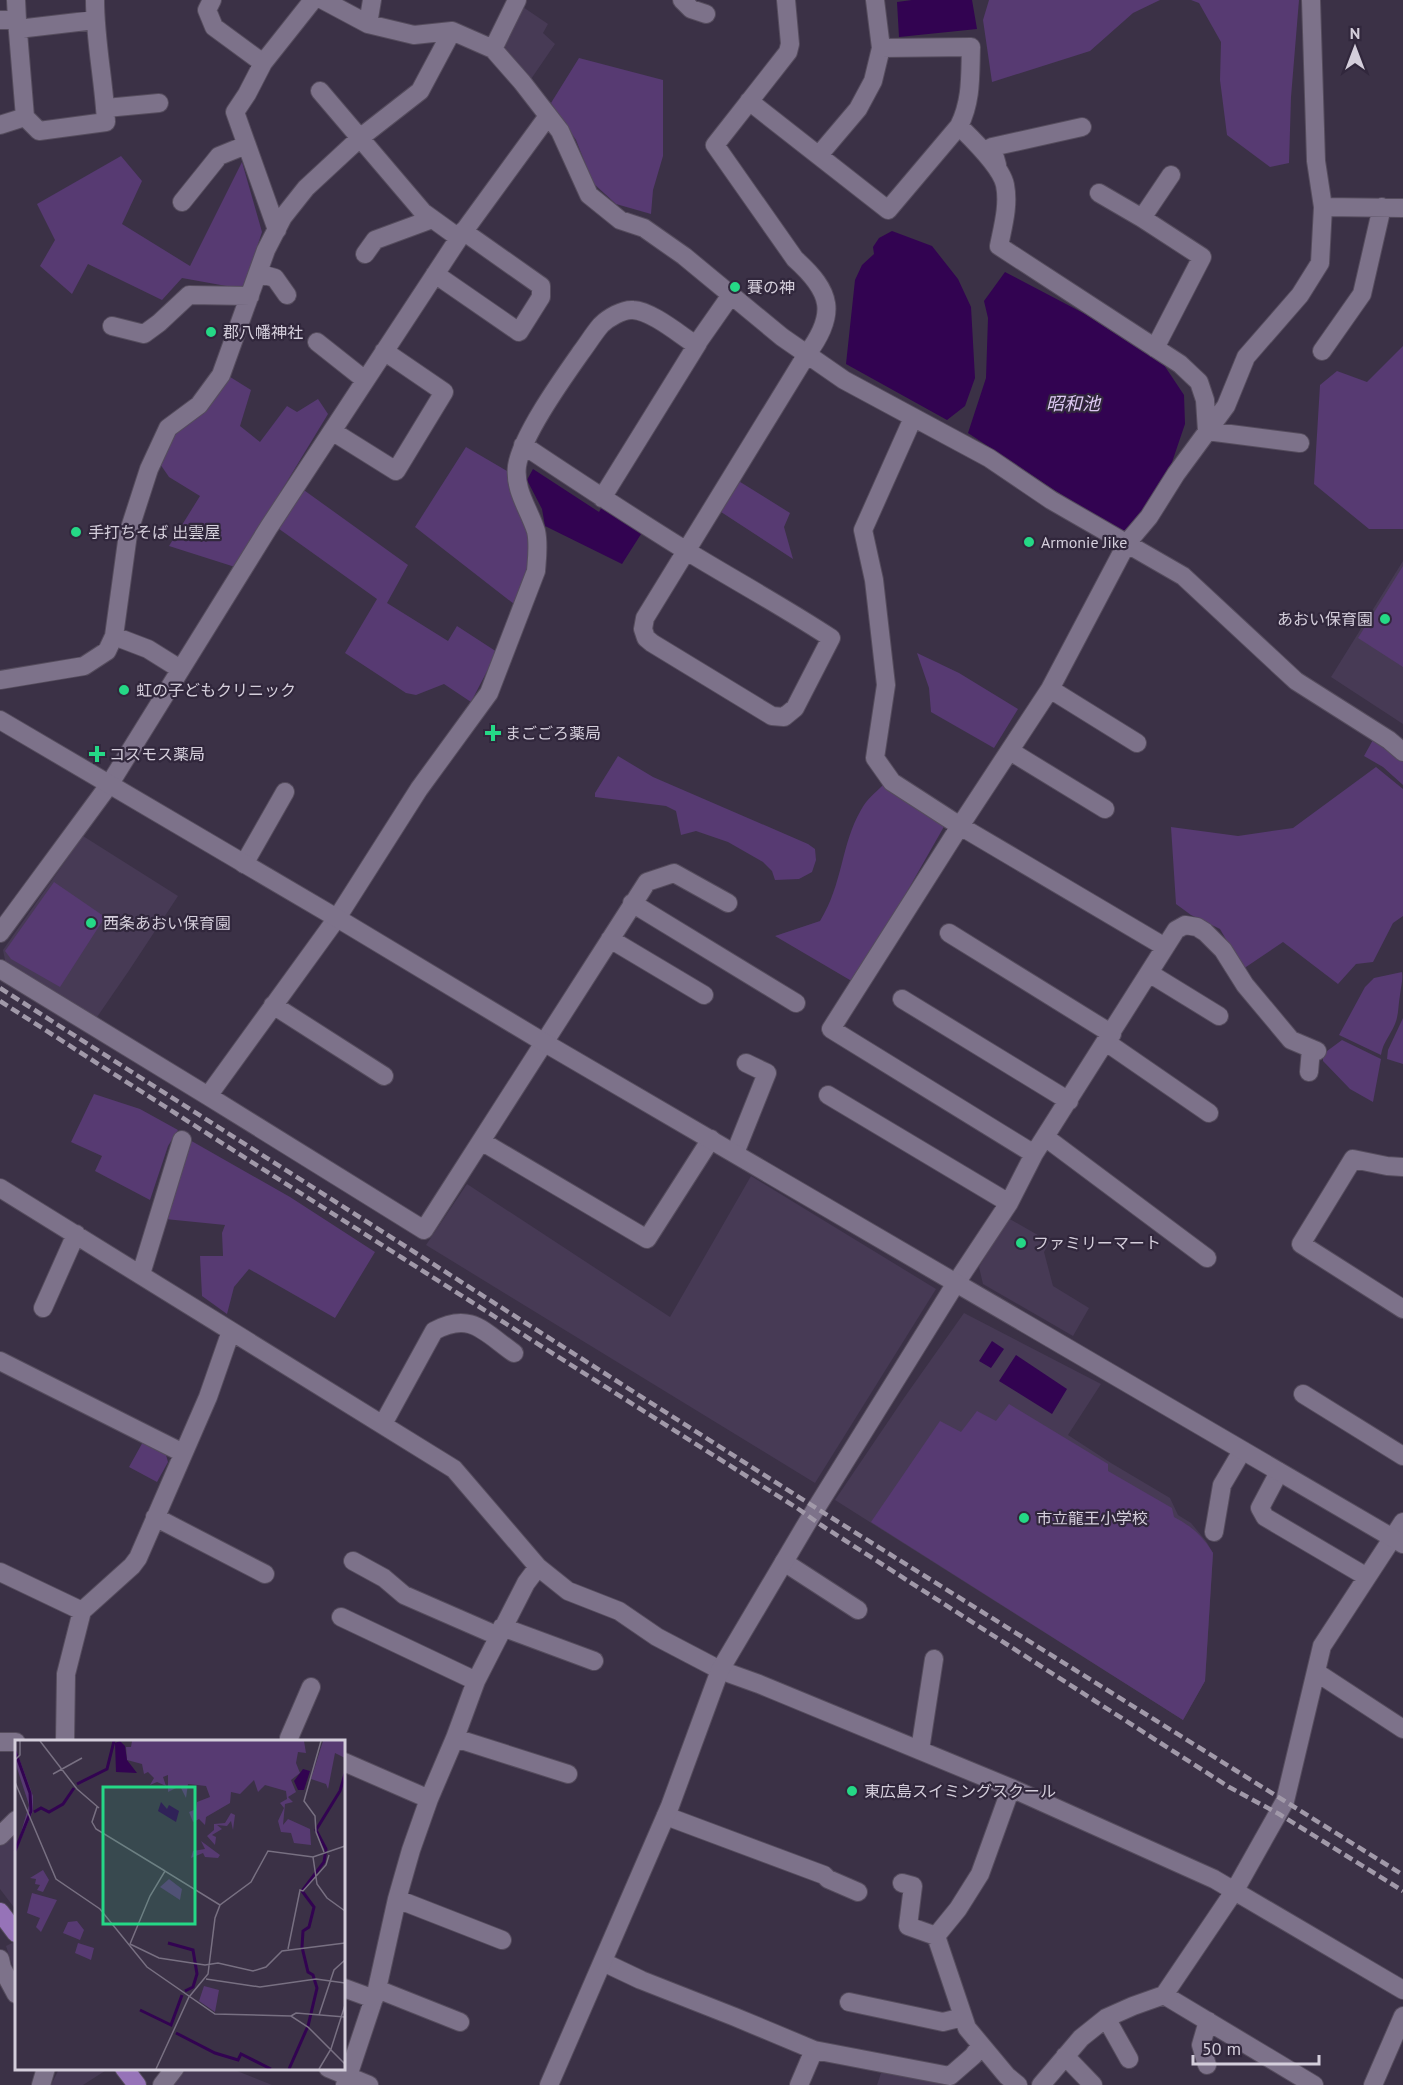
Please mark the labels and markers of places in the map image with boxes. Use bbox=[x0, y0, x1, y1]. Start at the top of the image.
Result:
place label: 賽の神 bbox=[747, 277, 795, 297]
marker: 賽の神 bbox=[728, 280, 742, 294]
place label: 郡八幡神社 bbox=[223, 322, 303, 342]
marker: 郡八幡神社 bbox=[204, 325, 218, 339]
place label: 手打ちそば 出雲屋 bbox=[88, 522, 220, 542]
marker: 手打ちそば 出雲屋 bbox=[69, 525, 83, 539]
place label: Armonie Jike bbox=[1041, 532, 1127, 552]
marker: Armonie Jike bbox=[1022, 535, 1036, 549]
place label: あおい保育園 bbox=[1277, 609, 1373, 629]
marker: あおい保育園 bbox=[1378, 612, 1392, 626]
place label: 虹の子どもクリニック bbox=[136, 680, 296, 700]
marker: 虹の子どもクリニック bbox=[117, 683, 131, 697]
place label: まごごろ薬局 bbox=[505, 723, 601, 743]
marker: まごごろ薬局 bbox=[486, 726, 500, 740]
place label: コスモス薬局 bbox=[109, 744, 205, 764]
marker: コスモス薬局 bbox=[90, 747, 104, 761]
place label: 西条あおい保育園 bbox=[103, 913, 231, 933]
marker: 西条あおい保育園 bbox=[84, 916, 98, 930]
place label: ファミリーマート bbox=[1033, 1233, 1161, 1253]
marker: ファミリーマート bbox=[1014, 1236, 1028, 1250]
place label: 市立龍王小学校 bbox=[1036, 1508, 1148, 1528]
marker: 市立龍王小学校 bbox=[1017, 1511, 1031, 1525]
place label: 東広島スイミングスクール bbox=[864, 1781, 1056, 1801]
marker: 東広島スイミングスクール bbox=[845, 1784, 859, 1798]

